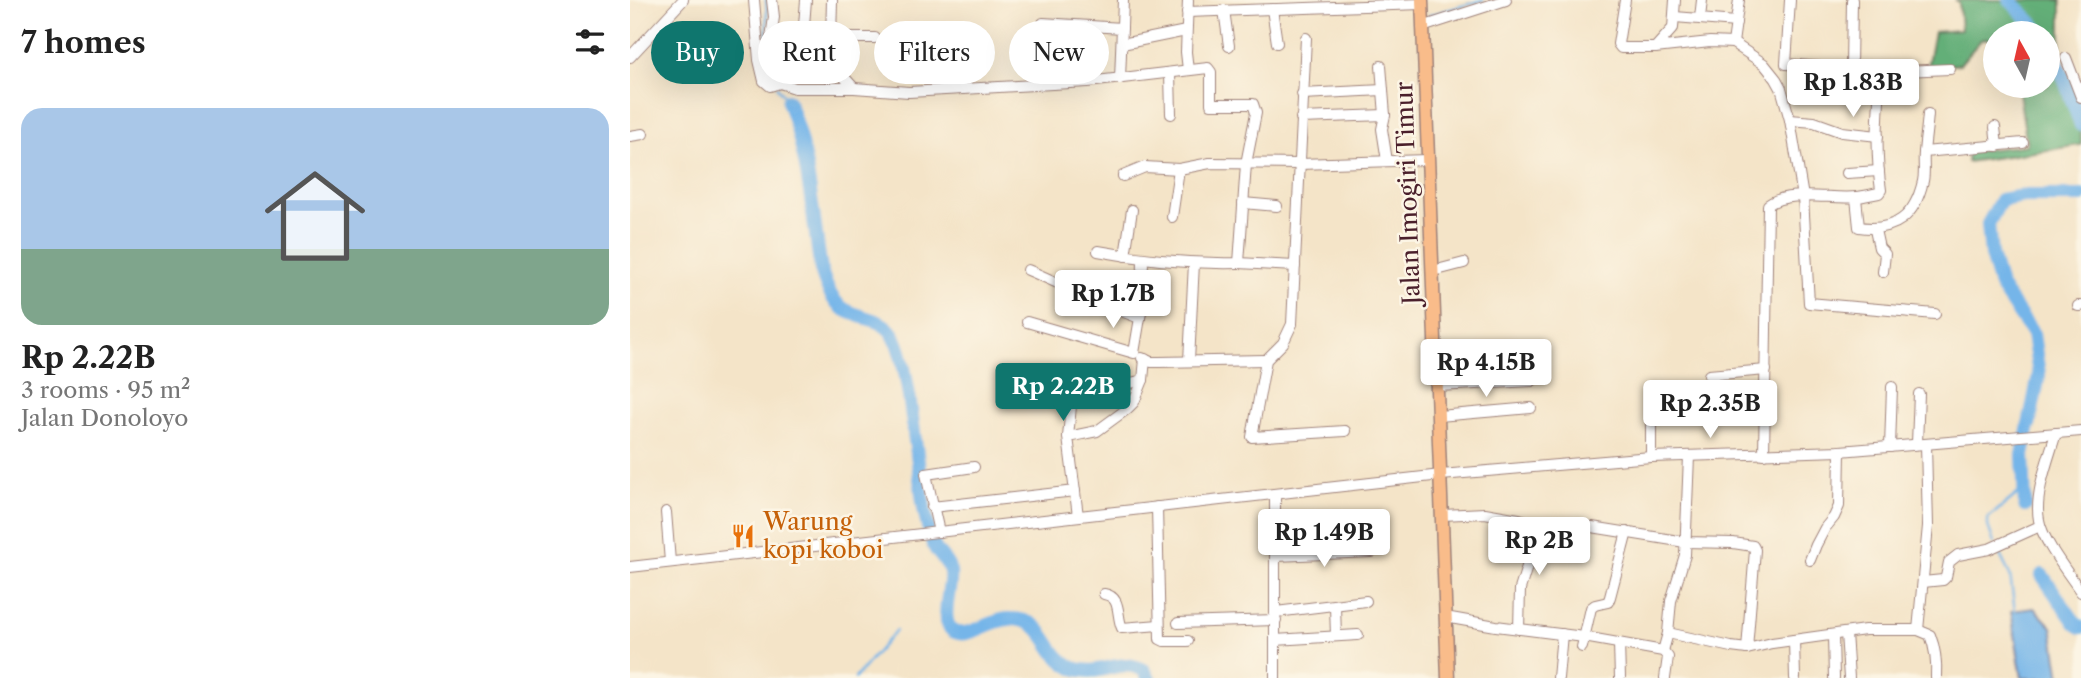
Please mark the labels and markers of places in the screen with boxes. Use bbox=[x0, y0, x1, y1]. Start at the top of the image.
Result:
pin: Rp 1.83B bbox=[1781, 60, 1925, 119]
pin: Rp 1.7B bbox=[1048, 270, 1178, 330]
pin: Rp 4.15B bbox=[1414, 340, 1558, 399]
pin: Rp 2.22B bbox=[991, 364, 1135, 423]
pin: Rp 2.35B bbox=[1638, 380, 1782, 440]
place label: Warung kopi koboi bbox=[762, 507, 883, 564]
pin: Rp 1.49B bbox=[1252, 510, 1396, 569]
pin: Rp 2B bbox=[1490, 518, 1588, 577]
restaurant icon: Warung kopi koboi bbox=[729, 522, 757, 550]

